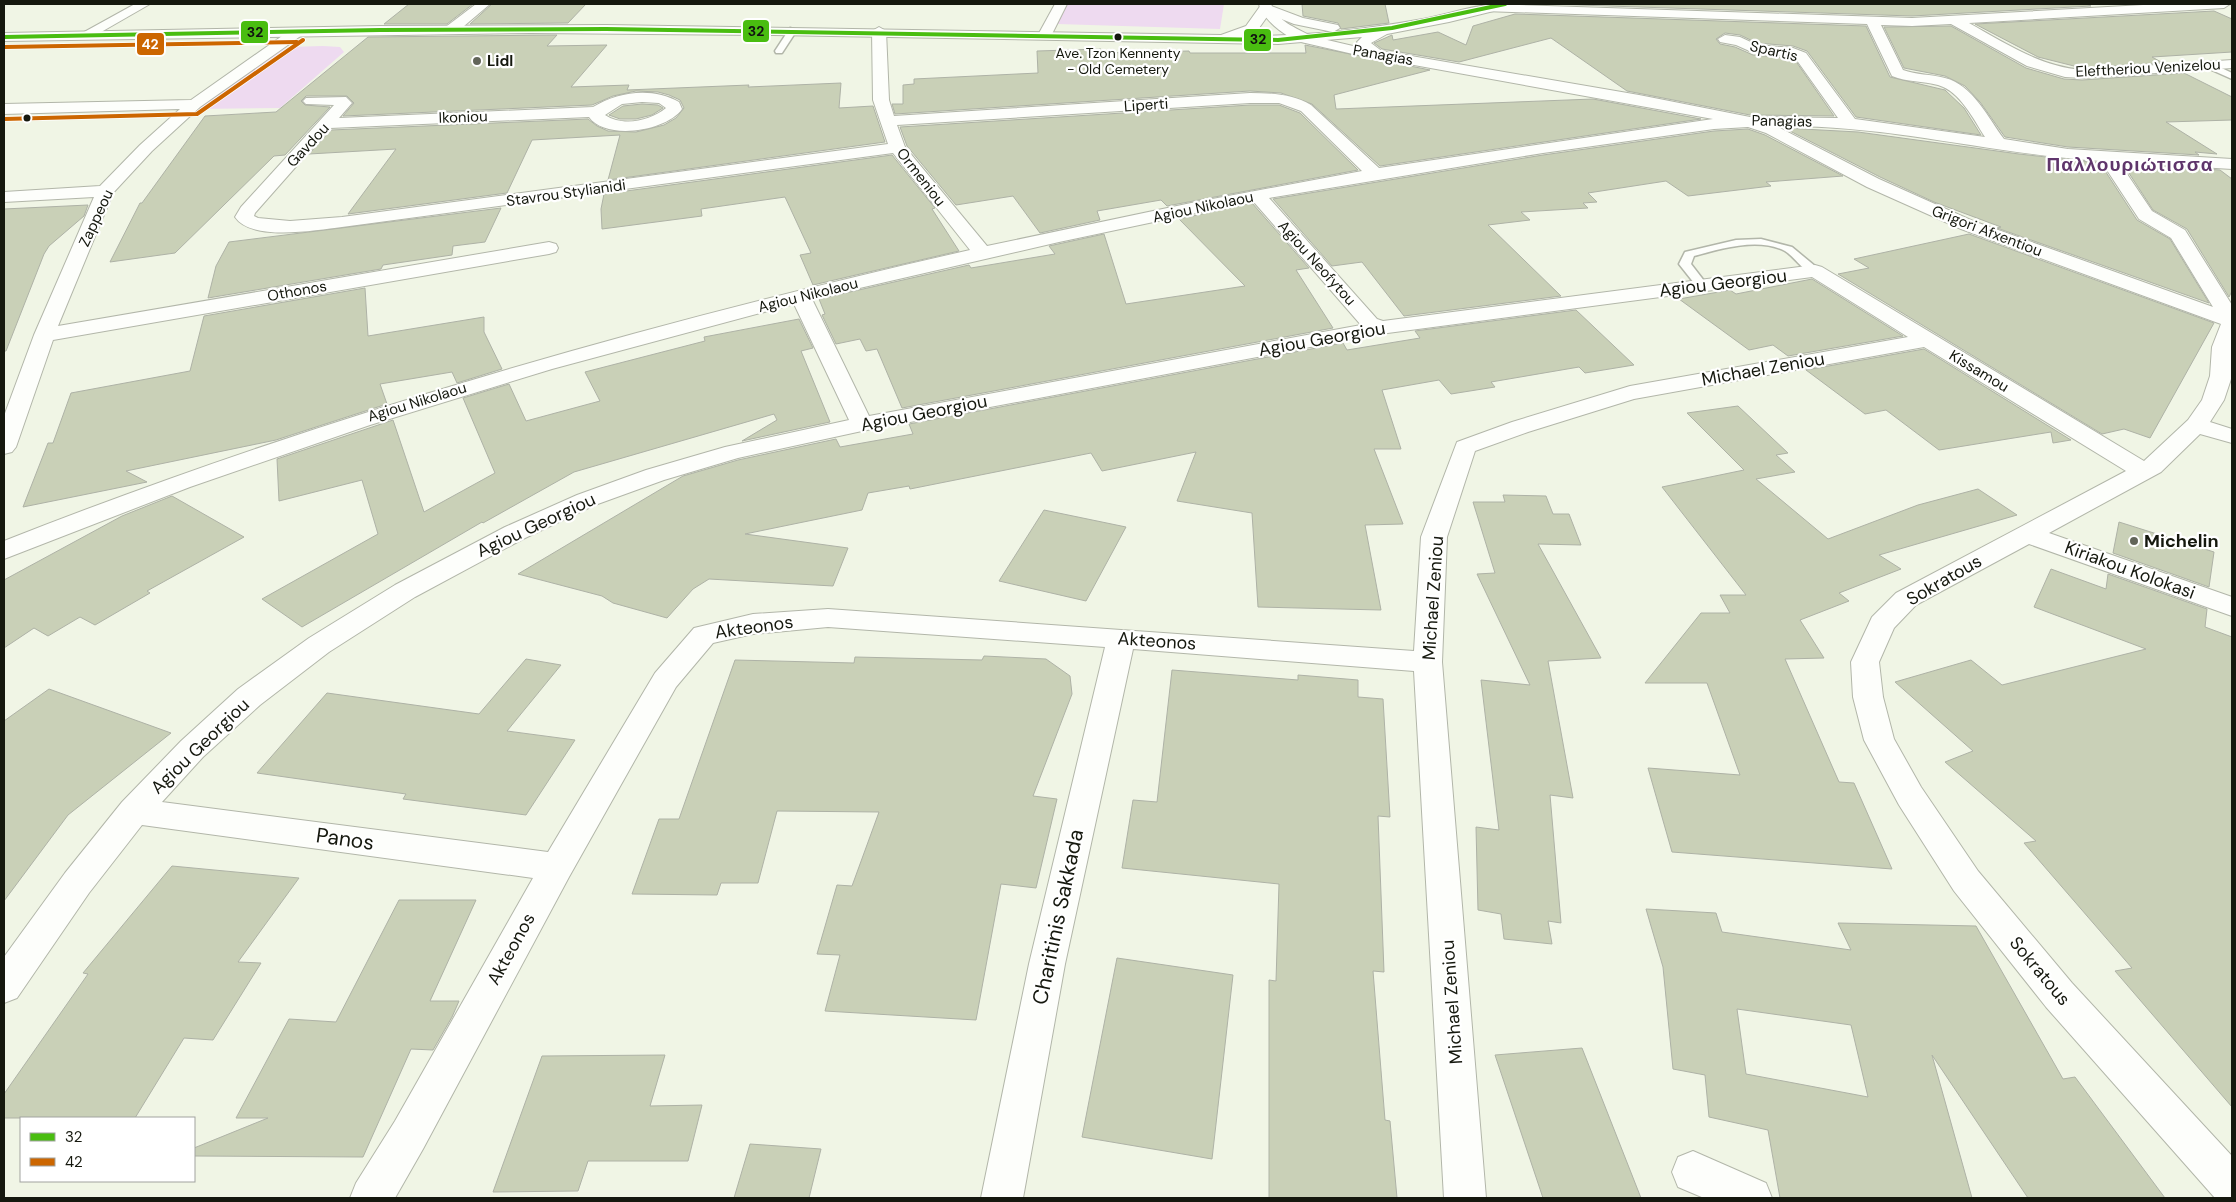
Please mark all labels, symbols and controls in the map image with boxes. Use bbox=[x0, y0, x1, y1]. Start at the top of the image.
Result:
line badge: 32 bbox=[742, 19, 770, 43]
line badge: 32 bbox=[240, 20, 269, 44]
text: 32 bbox=[748, 22, 764, 40]
text: 32 bbox=[247, 23, 263, 41]
line badge: 32 bbox=[1243, 28, 1272, 52]
text: 32 bbox=[1250, 30, 1266, 48]
line badge: 42 bbox=[136, 32, 165, 56]
marker: Ave. Tzon Kennenty - Old Cemetery bbox=[1113, 32, 1123, 42]
text: 42 bbox=[141, 35, 159, 53]
street label: Spartis bbox=[1748, 36, 1800, 66]
street label: Panagias bbox=[1351, 40, 1415, 70]
place label: Ave. Tzon Kennenty - Old Cemetery bbox=[1056, 44, 1181, 78]
place label: Lidl bbox=[487, 51, 513, 71]
street label: Eleftheriou Venizelou bbox=[2075, 54, 2221, 82]
marker: Lidl bbox=[471, 55, 483, 67]
street label: Liperti bbox=[1123, 93, 1169, 117]
street label: Ikoniou bbox=[438, 106, 488, 128]
street label: Panagias bbox=[1751, 110, 1813, 132]
unlabelled marker bbox=[22, 113, 32, 123]
street label: Gavdou bbox=[282, 119, 334, 171]
street label: Ormeniou bbox=[892, 144, 950, 210]
district label: Παλλουριώτισσα bbox=[2047, 152, 2213, 177]
street label: Stavrou Stylianidi bbox=[505, 175, 627, 211]
street label: Zappeou bbox=[74, 186, 118, 250]
street label: Agiou Nikolaou bbox=[1151, 187, 1255, 227]
street label: Grigori Afxentiou bbox=[1929, 201, 2045, 261]
street label: Agiou Neofytou bbox=[1274, 216, 1360, 310]
street label: Agiou Georgiou bbox=[1658, 263, 1788, 303]
street label: Agiou Nikolaou bbox=[756, 273, 860, 317]
street label: Othonos bbox=[266, 276, 328, 306]
street label: Agiou Georgiou bbox=[1257, 316, 1387, 362]
street label: Kissamou bbox=[1945, 345, 2013, 397]
street label: Michael Zeniou bbox=[1700, 346, 1826, 392]
street label: Agiou Nikolaou bbox=[365, 377, 469, 427]
street label: Agiou Georgiou bbox=[859, 389, 989, 437]
street label: Agiou Georgiou bbox=[473, 487, 599, 563]
place label: Michelin bbox=[2144, 529, 2219, 553]
street label: Michael Zeniou bbox=[1417, 535, 1449, 661]
street label: Kiriakou Kolokasi bbox=[2061, 535, 2199, 605]
marker: Michelin bbox=[2128, 535, 2140, 547]
street label: Sokratous bbox=[1902, 549, 1986, 611]
street label: Akteonos bbox=[713, 610, 795, 644]
street label: Akteonos bbox=[1117, 626, 1197, 656]
street label: Agiou Georgiou bbox=[145, 693, 255, 799]
street label: Panos bbox=[314, 821, 376, 857]
street label: Charitinis Sakkada bbox=[1026, 827, 1090, 1007]
street label: Akteonos bbox=[481, 909, 541, 989]
street label: Sokratous bbox=[2004, 931, 2076, 1011]
street label: Michael Zeniou bbox=[1436, 939, 1468, 1065]
legend bbox=[20, 1117, 195, 1182]
text: 32 bbox=[65, 1127, 83, 1147]
text: 42 bbox=[65, 1152, 83, 1172]

